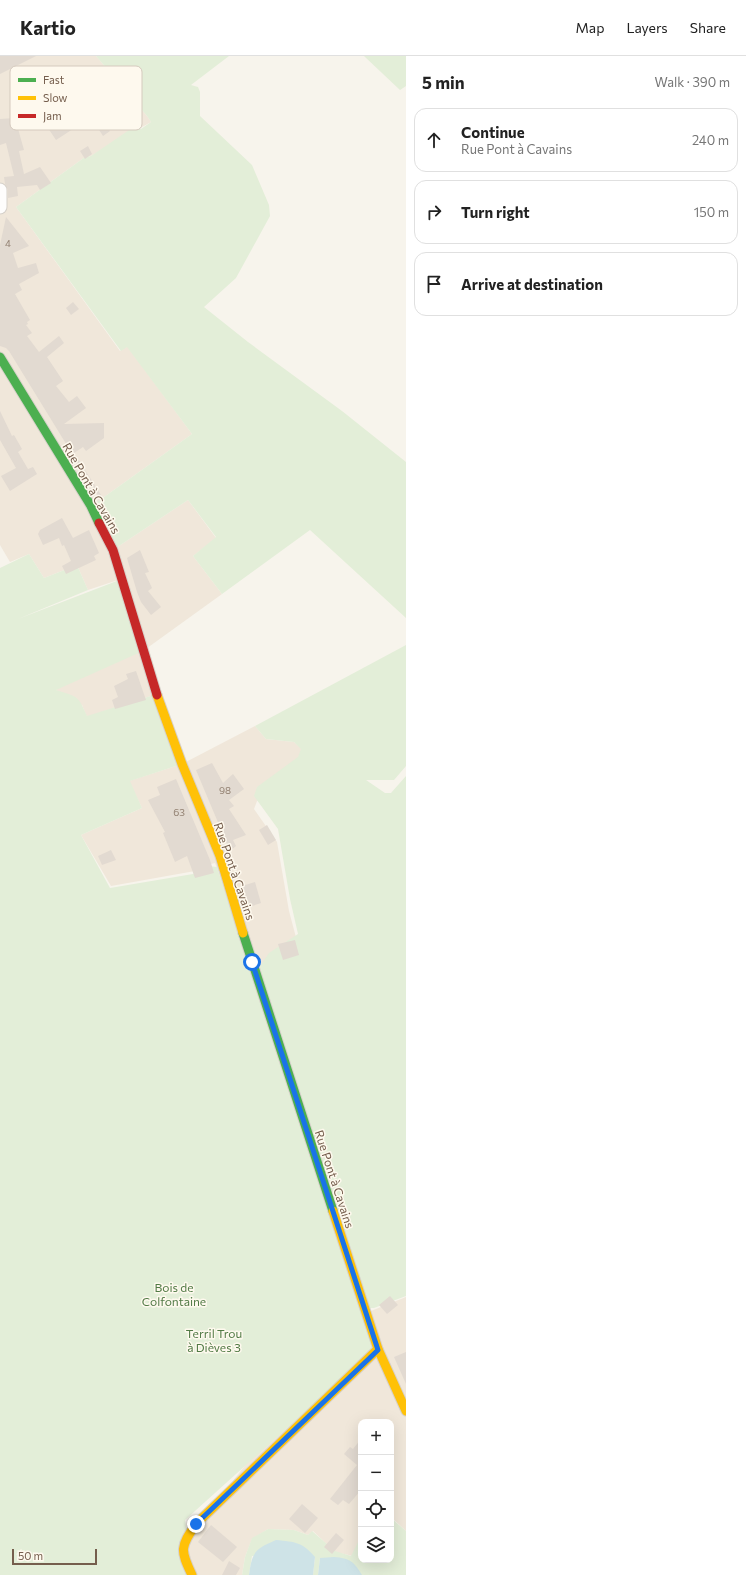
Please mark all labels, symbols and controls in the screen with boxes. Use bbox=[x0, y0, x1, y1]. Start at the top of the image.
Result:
text: Kartio bbox=[20, 16, 76, 39]
text: Map bbox=[576, 19, 604, 36]
text: Layers bbox=[626, 19, 668, 36]
text: Share bbox=[690, 19, 726, 36]
legend bbox=[10, 66, 142, 130]
text: 5 min bbox=[422, 72, 465, 93]
text: Fast bbox=[43, 73, 65, 86]
text: Walk · 390 m bbox=[655, 74, 730, 90]
text: Slow bbox=[43, 91, 68, 104]
text: Jam bbox=[43, 109, 62, 123]
text: Continue bbox=[461, 123, 525, 141]
icon: ahead bbox=[423, 129, 445, 151]
text: 240 m bbox=[692, 132, 729, 148]
text: Rue Pont à Cavains bbox=[461, 141, 572, 157]
icon: right bbox=[423, 201, 445, 223]
text: Turn right bbox=[461, 203, 530, 221]
text: 150 m bbox=[694, 204, 729, 220]
house number: 4 bbox=[5, 237, 11, 249]
icon: arrive bbox=[423, 273, 445, 295]
text: Arrive at destination bbox=[461, 275, 603, 293]
street label: Rue Pont à Cavains bbox=[60, 440, 124, 536]
house number: 98 bbox=[219, 784, 231, 796]
house number: 63 bbox=[173, 806, 185, 818]
street label: Rue Pont à Cavains bbox=[212, 820, 258, 922]
route start bbox=[243, 953, 261, 971]
street label: Rue Pont à Cavains bbox=[313, 1128, 357, 1230]
park label: Bois de Colfontaine bbox=[142, 1280, 206, 1308]
park label: Terril Trou à Dièves 3 bbox=[186, 1326, 242, 1354]
map controls bbox=[358, 1419, 394, 1563]
button: + bbox=[358, 1419, 394, 1455]
button: − bbox=[358, 1455, 394, 1491]
button: locate bbox=[358, 1491, 394, 1527]
route end bbox=[187, 1515, 205, 1533]
button: layers bbox=[358, 1527, 394, 1563]
scale bar bbox=[12, 1547, 97, 1566]
text: 50 m bbox=[18, 1549, 43, 1562]

